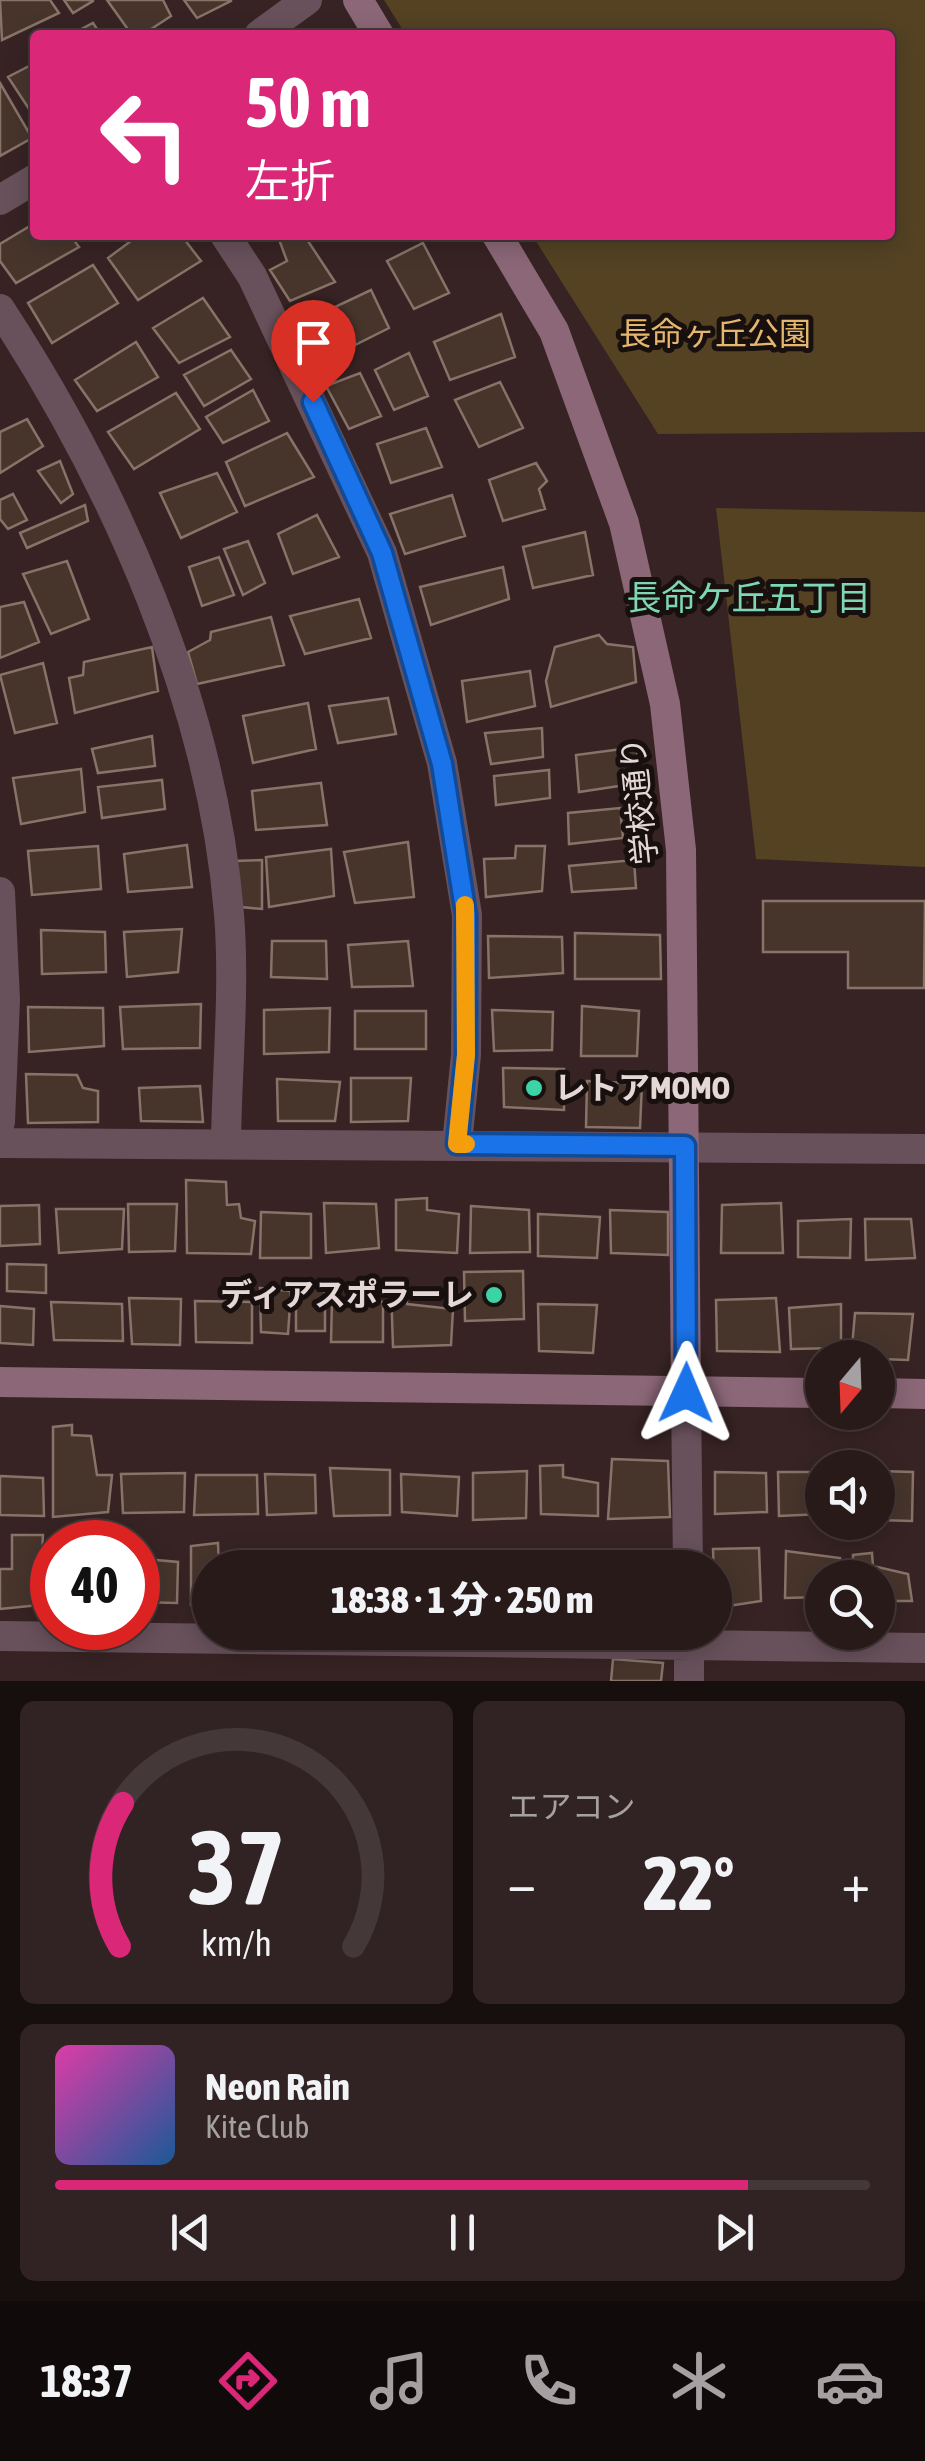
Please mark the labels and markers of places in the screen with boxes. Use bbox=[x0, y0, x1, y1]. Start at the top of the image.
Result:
pin bbox=[271, 300, 356, 403]
place label: レトアMOMO bbox=[554, 1069, 730, 1106]
marker: レトアMOMO bbox=[523, 1077, 545, 1099]
place label: ディアスポラーレ bbox=[220, 1276, 474, 1313]
marker: ディアスポラーレ bbox=[483, 1284, 505, 1306]

